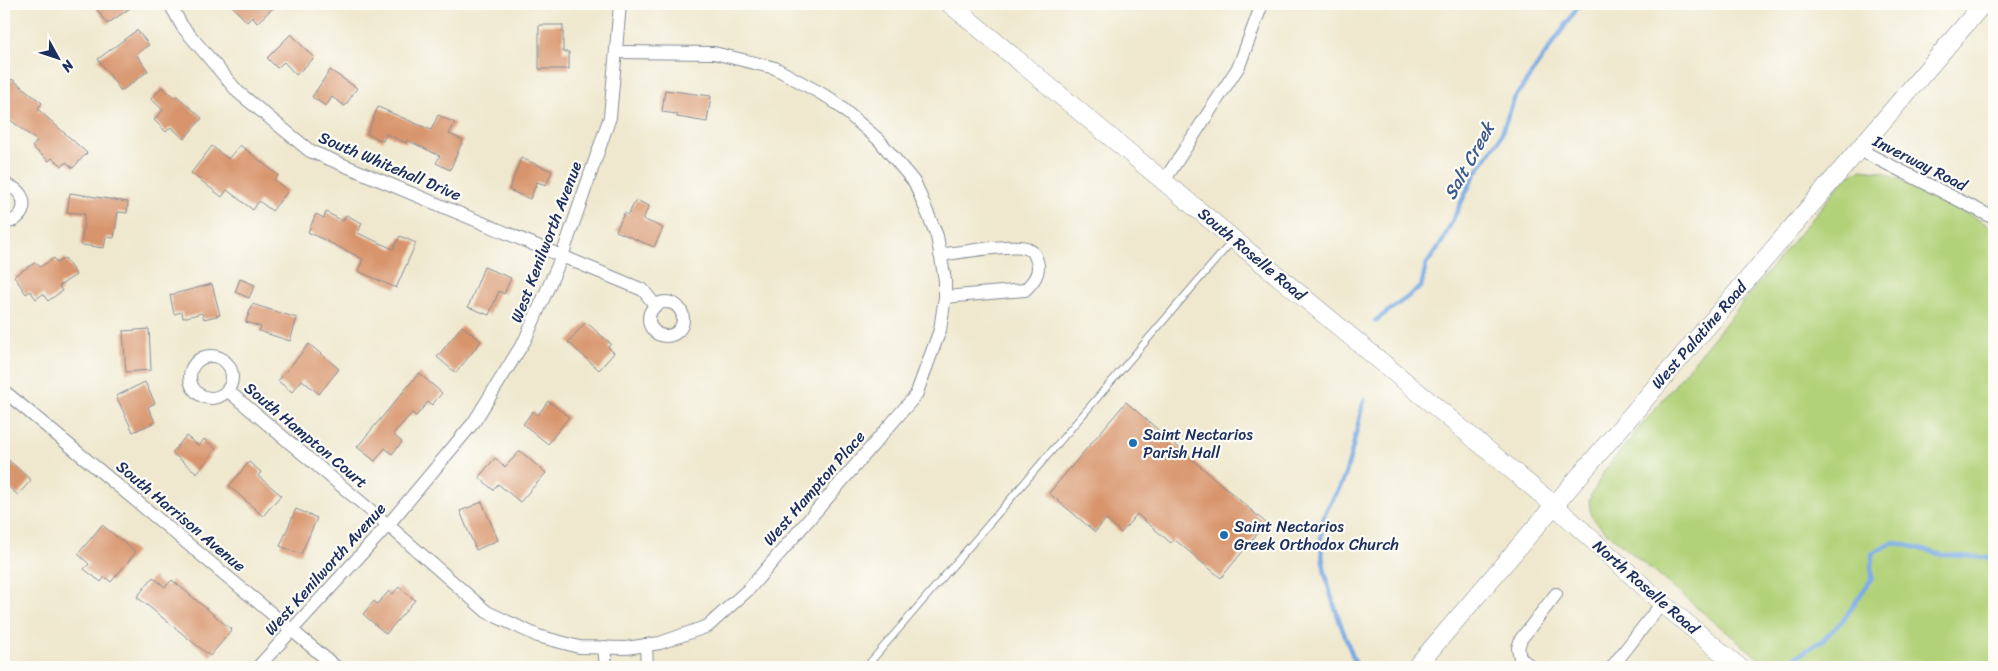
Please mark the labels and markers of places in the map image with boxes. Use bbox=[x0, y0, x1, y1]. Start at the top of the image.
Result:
place label: Saint Nectarios Parish Hall bbox=[1143, 420, 1253, 467]
marker: Saint Nectarios Parish Hall bbox=[1127, 437, 1139, 449]
place label: Saint Nectarios Greek Orthodox Church bbox=[1234, 512, 1399, 559]
marker: Saint Nectarios Greek Orthodox Church bbox=[1218, 529, 1230, 541]

